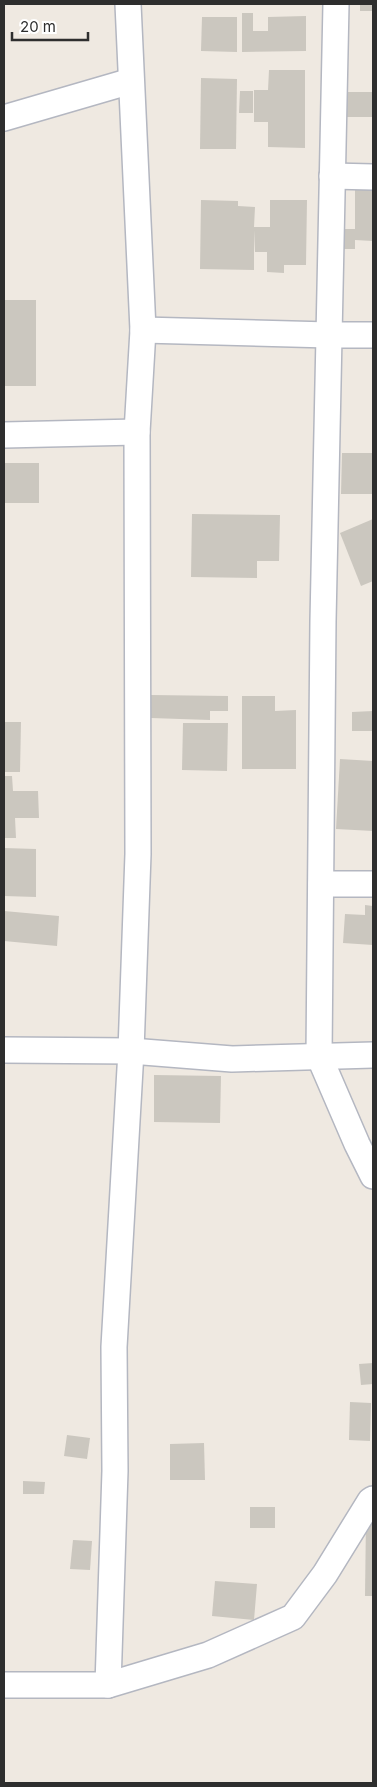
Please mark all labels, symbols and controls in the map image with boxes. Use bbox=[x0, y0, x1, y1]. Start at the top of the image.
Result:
scale bar bbox=[12, 10, 89, 42]
text: 20 m bbox=[20, 17, 56, 36]

